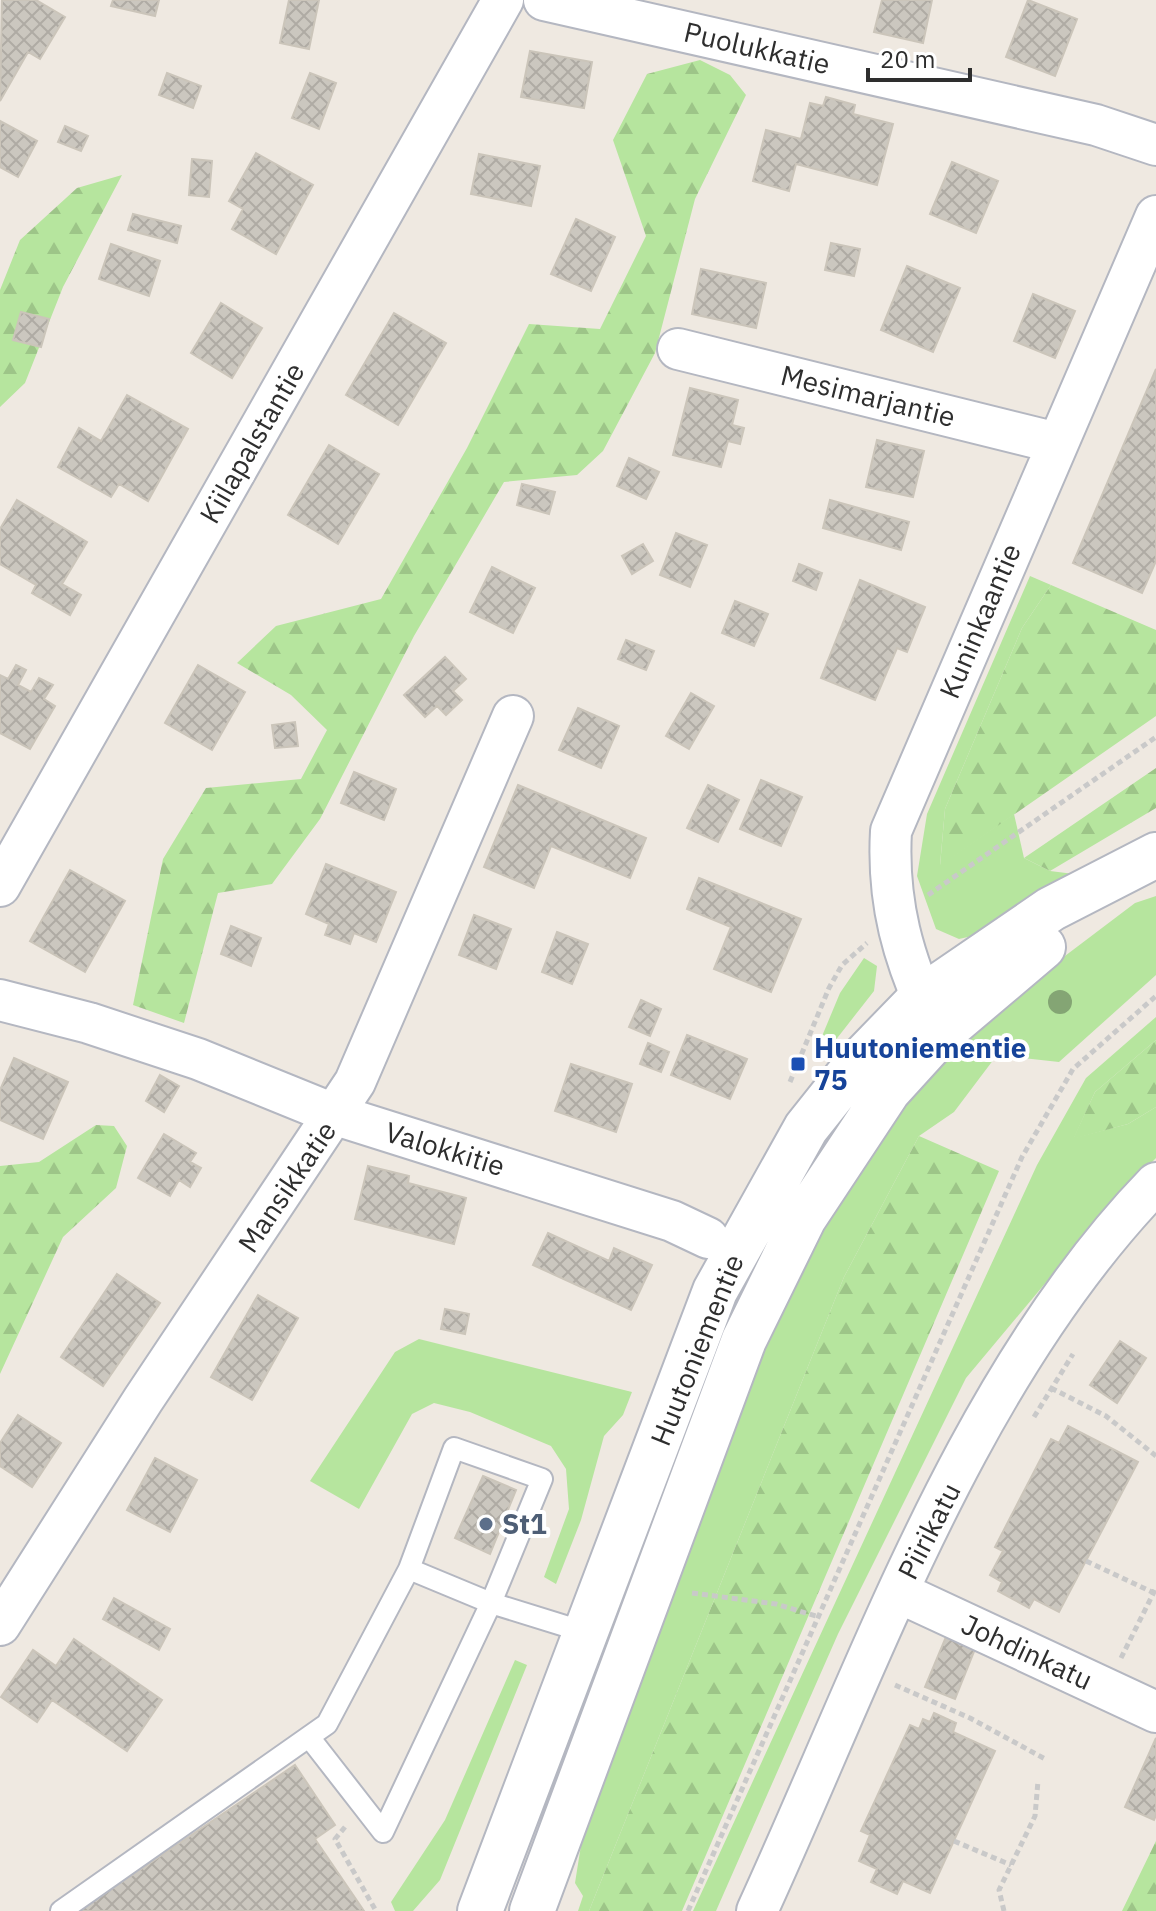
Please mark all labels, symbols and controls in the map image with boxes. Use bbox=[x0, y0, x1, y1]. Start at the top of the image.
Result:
street label: Puolukkatie bbox=[681, 13, 834, 82]
scale bar bbox=[868, 32, 970, 82]
text: 20 m bbox=[880, 43, 935, 75]
street label: Kiilapalstantie bbox=[191, 356, 312, 530]
street label: Mesimarjantie bbox=[777, 356, 959, 435]
street label: Kuninkaantie bbox=[930, 538, 1029, 704]
place label: Huutoniementie 75 bbox=[814, 1029, 1026, 1098]
marker: Huutoniementie 75 bbox=[789, 1055, 807, 1073]
street label: Valokkitie bbox=[381, 1113, 509, 1184]
street label: Mansikkatie bbox=[229, 1114, 344, 1260]
street label: Huutoniementie bbox=[641, 1249, 752, 1451]
street label: Piirikatu bbox=[889, 1476, 969, 1585]
place label: St1 bbox=[502, 1505, 547, 1542]
marker: St1 bbox=[477, 1515, 495, 1533]
street label: Johdinkatu bbox=[956, 1605, 1099, 1698]

